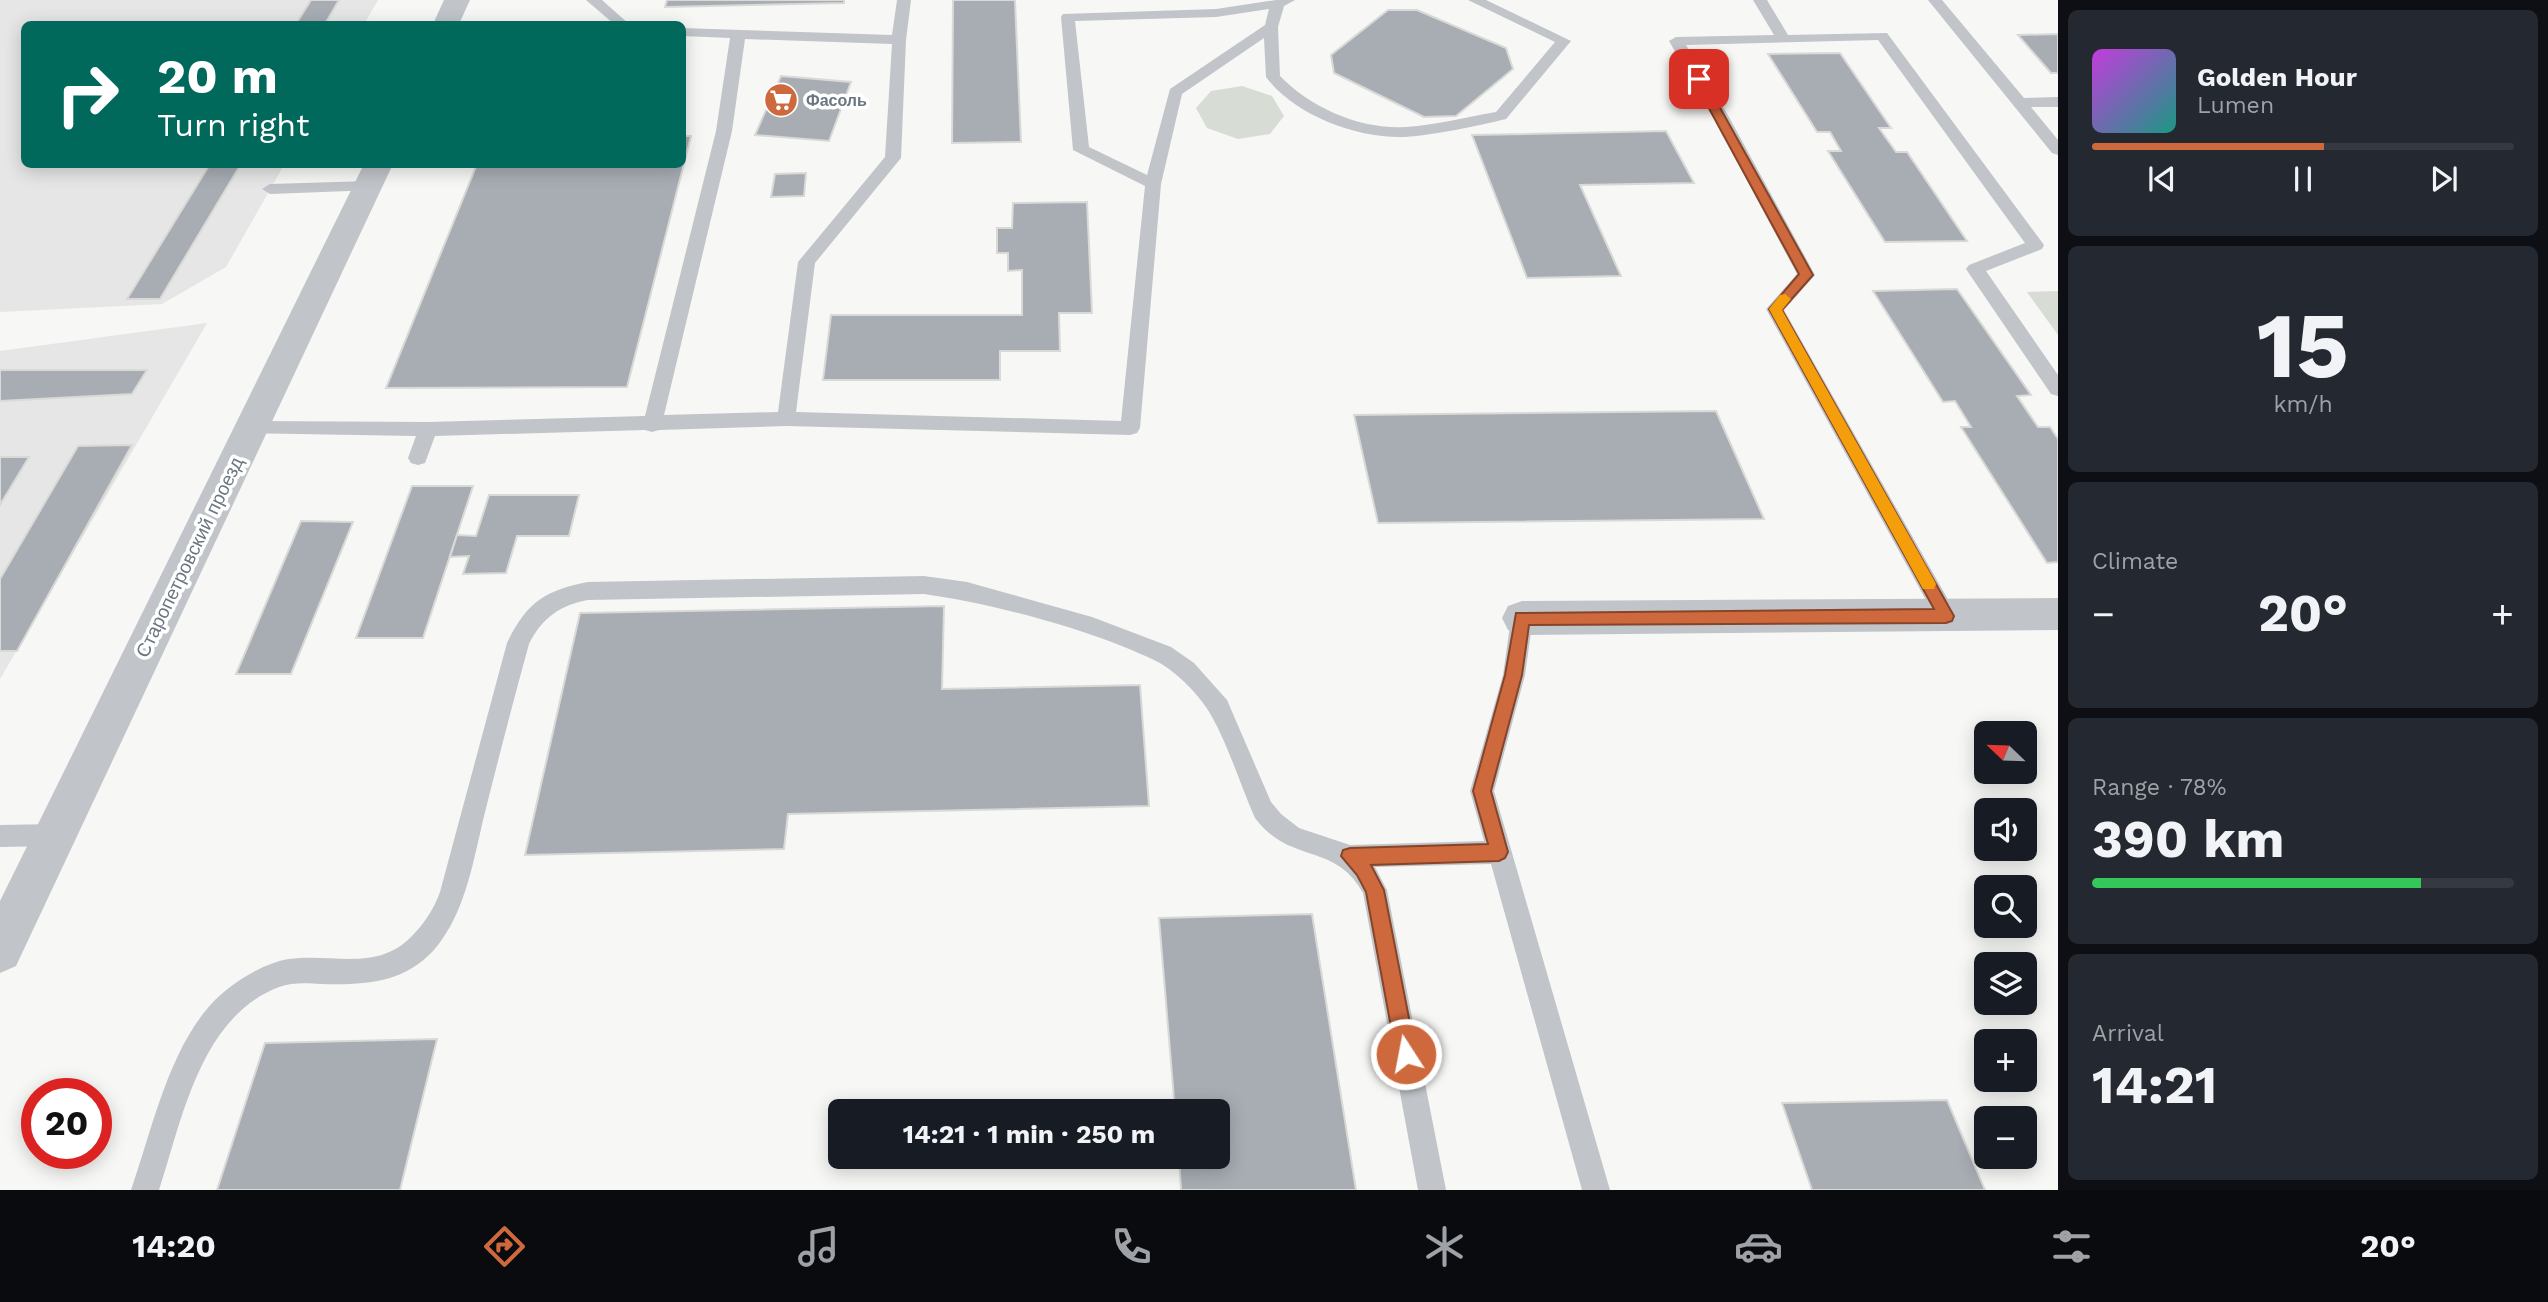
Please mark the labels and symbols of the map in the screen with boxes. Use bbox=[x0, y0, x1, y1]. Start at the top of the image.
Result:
pin bbox=[1669, 49, 1729, 109]
supermarket icon: Фасоль bbox=[762, 81, 800, 119]
place label: Фасоль bbox=[806, 91, 867, 110]
street label: Старопетровский проезд bbox=[131, 453, 248, 661]
north arrow bbox=[1974, 721, 2037, 784]
position arrow bbox=[1369, 1017, 1443, 1091]
speed limit sign: 20 bbox=[21, 1078, 112, 1169]

